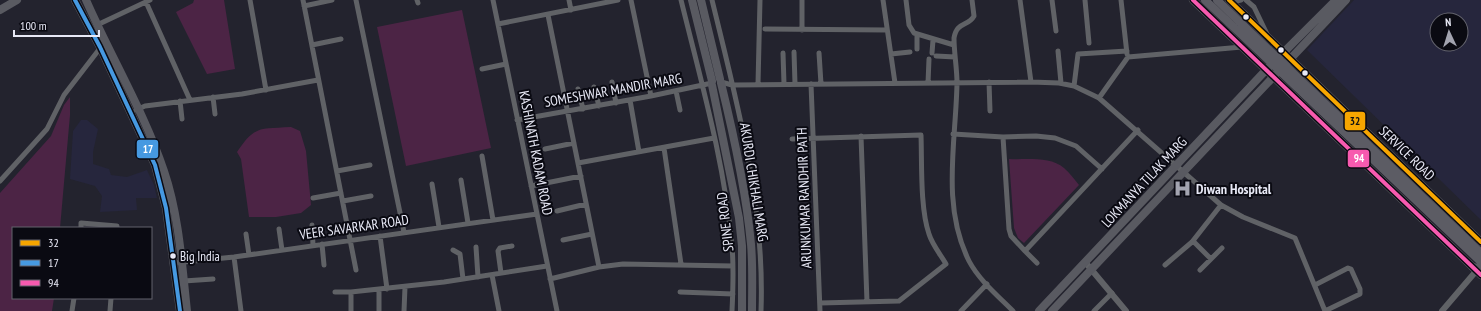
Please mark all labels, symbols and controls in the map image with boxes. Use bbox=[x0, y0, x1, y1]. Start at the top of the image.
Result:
scale bar bbox=[14, 12, 99, 38]
unlabelled marker bbox=[1241, 12, 1251, 22]
north arrow bbox=[1429, 12, 1469, 52]
text: N bbox=[1445, 15, 1452, 29]
text: 100 m bbox=[20, 18, 47, 33]
unlabelled marker bbox=[1276, 45, 1286, 55]
unlabelled marker bbox=[1300, 68, 1310, 78]
street label: SOMESHWAR MANDIR MARG bbox=[543, 69, 683, 111]
street label: KASHINATH KADAM ROAD bbox=[515, 89, 557, 217]
line badge: 32 bbox=[1344, 111, 1366, 131]
text: 32 bbox=[1350, 114, 1360, 128]
street label: AKURDI CHIKHALI MARG bbox=[736, 121, 772, 243]
street label: SERVICE ROAD bbox=[1375, 122, 1439, 184]
street label: ARUNKUMAR RANDHIR PATH bbox=[793, 127, 815, 269]
street label: LOKMANYA TILAK MARG bbox=[1097, 133, 1191, 231]
line badge: 17 bbox=[136, 139, 159, 159]
text: 17 bbox=[143, 142, 153, 156]
line badge: 94 bbox=[1347, 149, 1370, 168]
text: 94 bbox=[1354, 151, 1365, 165]
hospital icon: Diwan Hospital bbox=[1173, 179, 1193, 199]
place label: Diwan Hospital bbox=[1196, 180, 1272, 198]
street label: SPINE ROAD bbox=[712, 191, 738, 253]
street label: VEER SAVARKAR ROAD bbox=[297, 210, 410, 244]
legend bbox=[12, 227, 152, 299]
text: 32 bbox=[48, 235, 59, 250]
place label: Big India bbox=[180, 248, 220, 265]
marker: Big India bbox=[168, 251, 178, 261]
text: 17 bbox=[48, 255, 59, 270]
text: 94 bbox=[48, 275, 59, 290]

